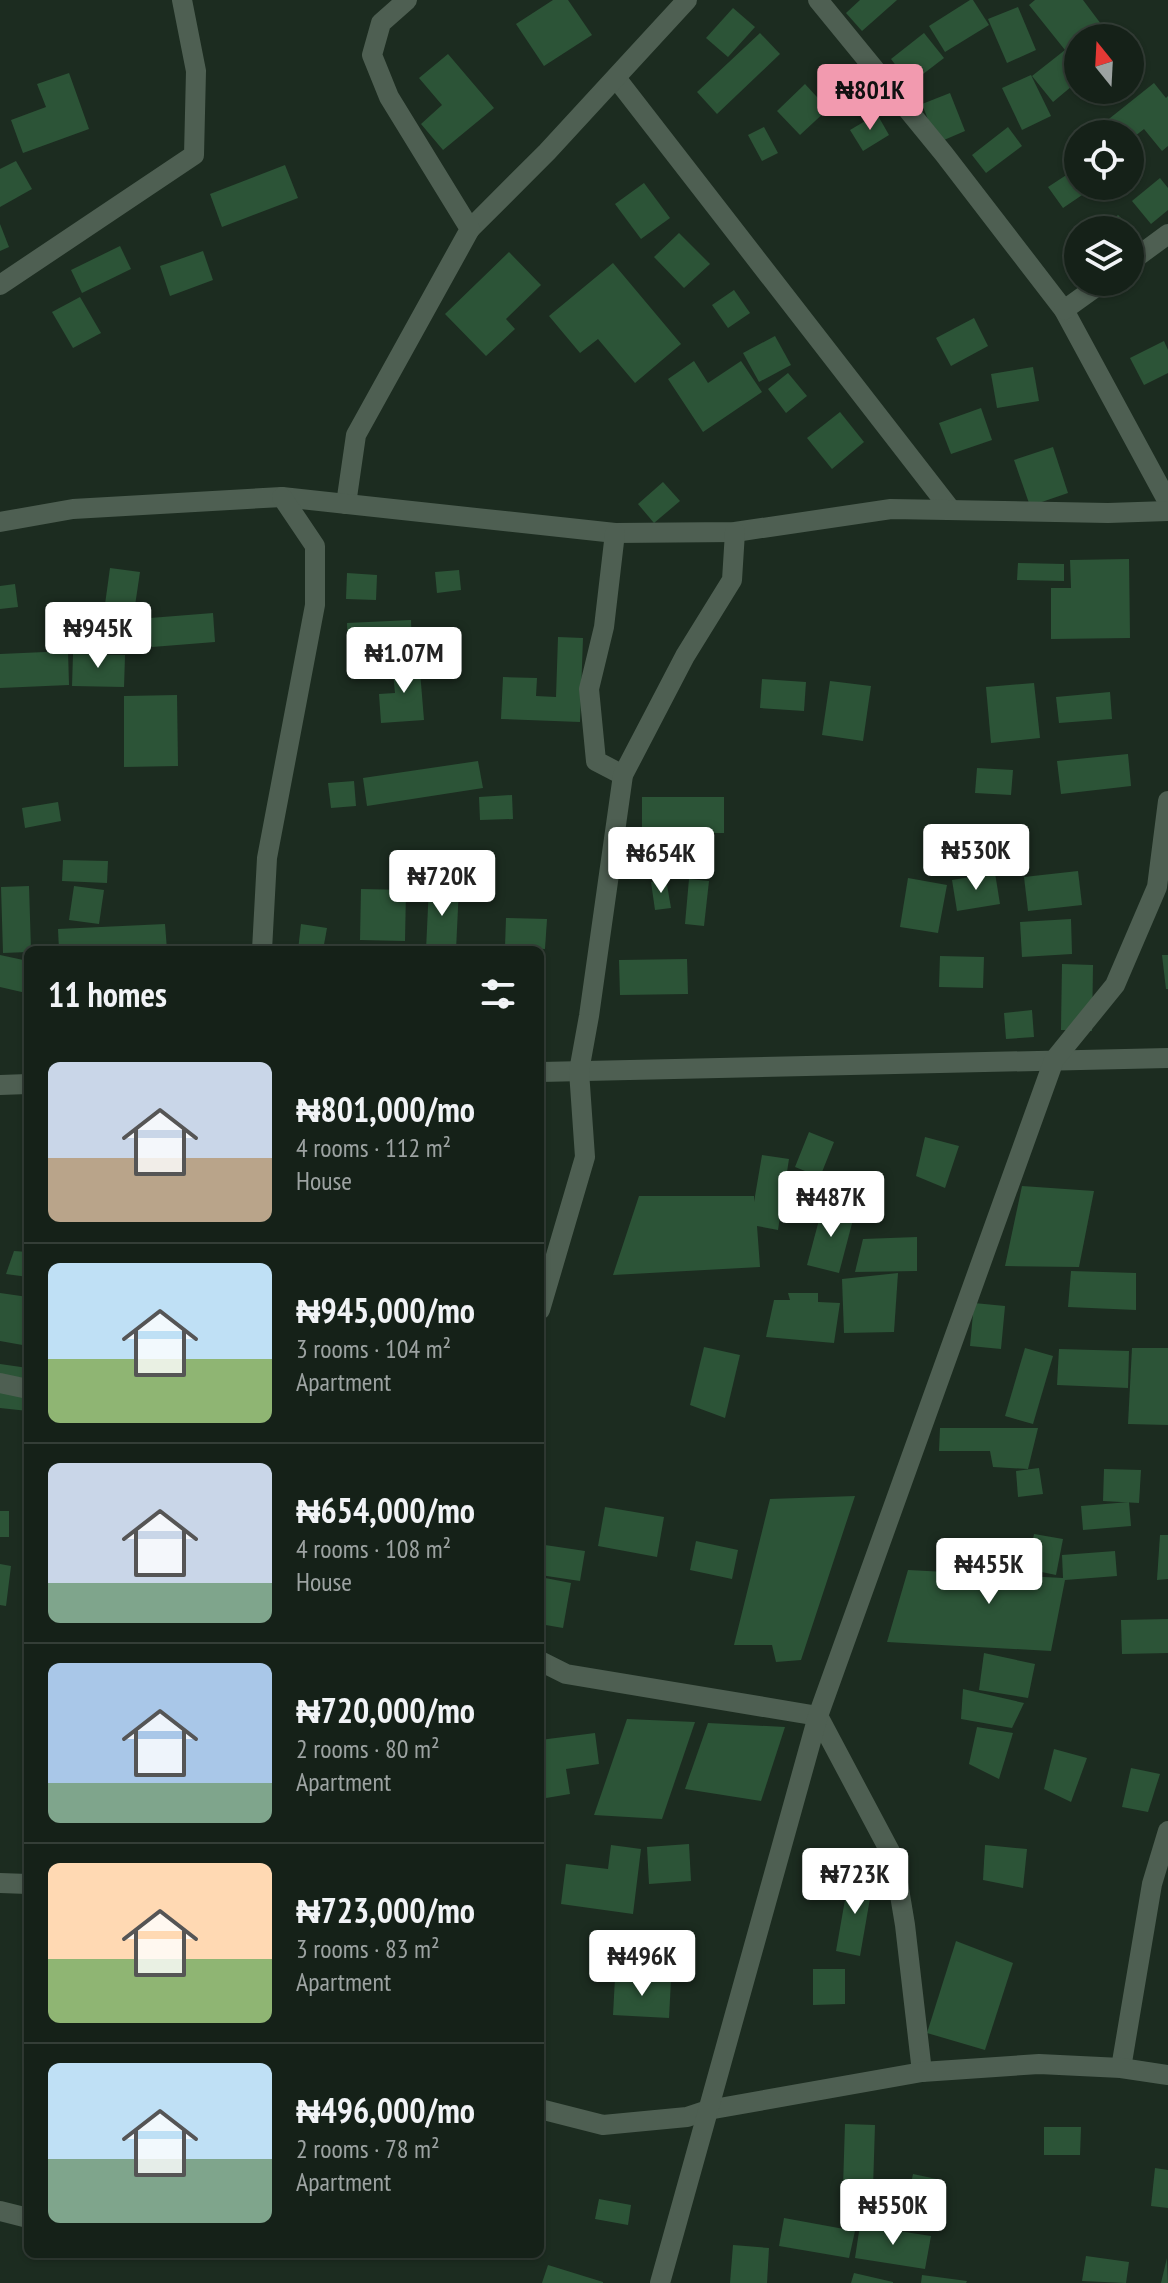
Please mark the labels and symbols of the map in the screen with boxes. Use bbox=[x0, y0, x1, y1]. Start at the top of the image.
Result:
north arrow bbox=[1064, 24, 1144, 104]
pin: ₦801K bbox=[814, 64, 926, 132]
pin: ₦945K bbox=[42, 602, 154, 670]
pin: ₦1.07M bbox=[339, 627, 469, 695]
pin: ₦530K bbox=[920, 824, 1032, 892]
pin: ₦654K bbox=[605, 827, 717, 895]
pin: ₦720K bbox=[386, 850, 498, 918]
pin: ₦487K bbox=[775, 1171, 887, 1239]
pin: ₦455K bbox=[933, 1538, 1045, 1606]
pin: ₦723K bbox=[799, 1848, 911, 1916]
pin: ₦496K bbox=[586, 1930, 698, 1998]
pin: ₦550K bbox=[837, 2179, 949, 2247]

